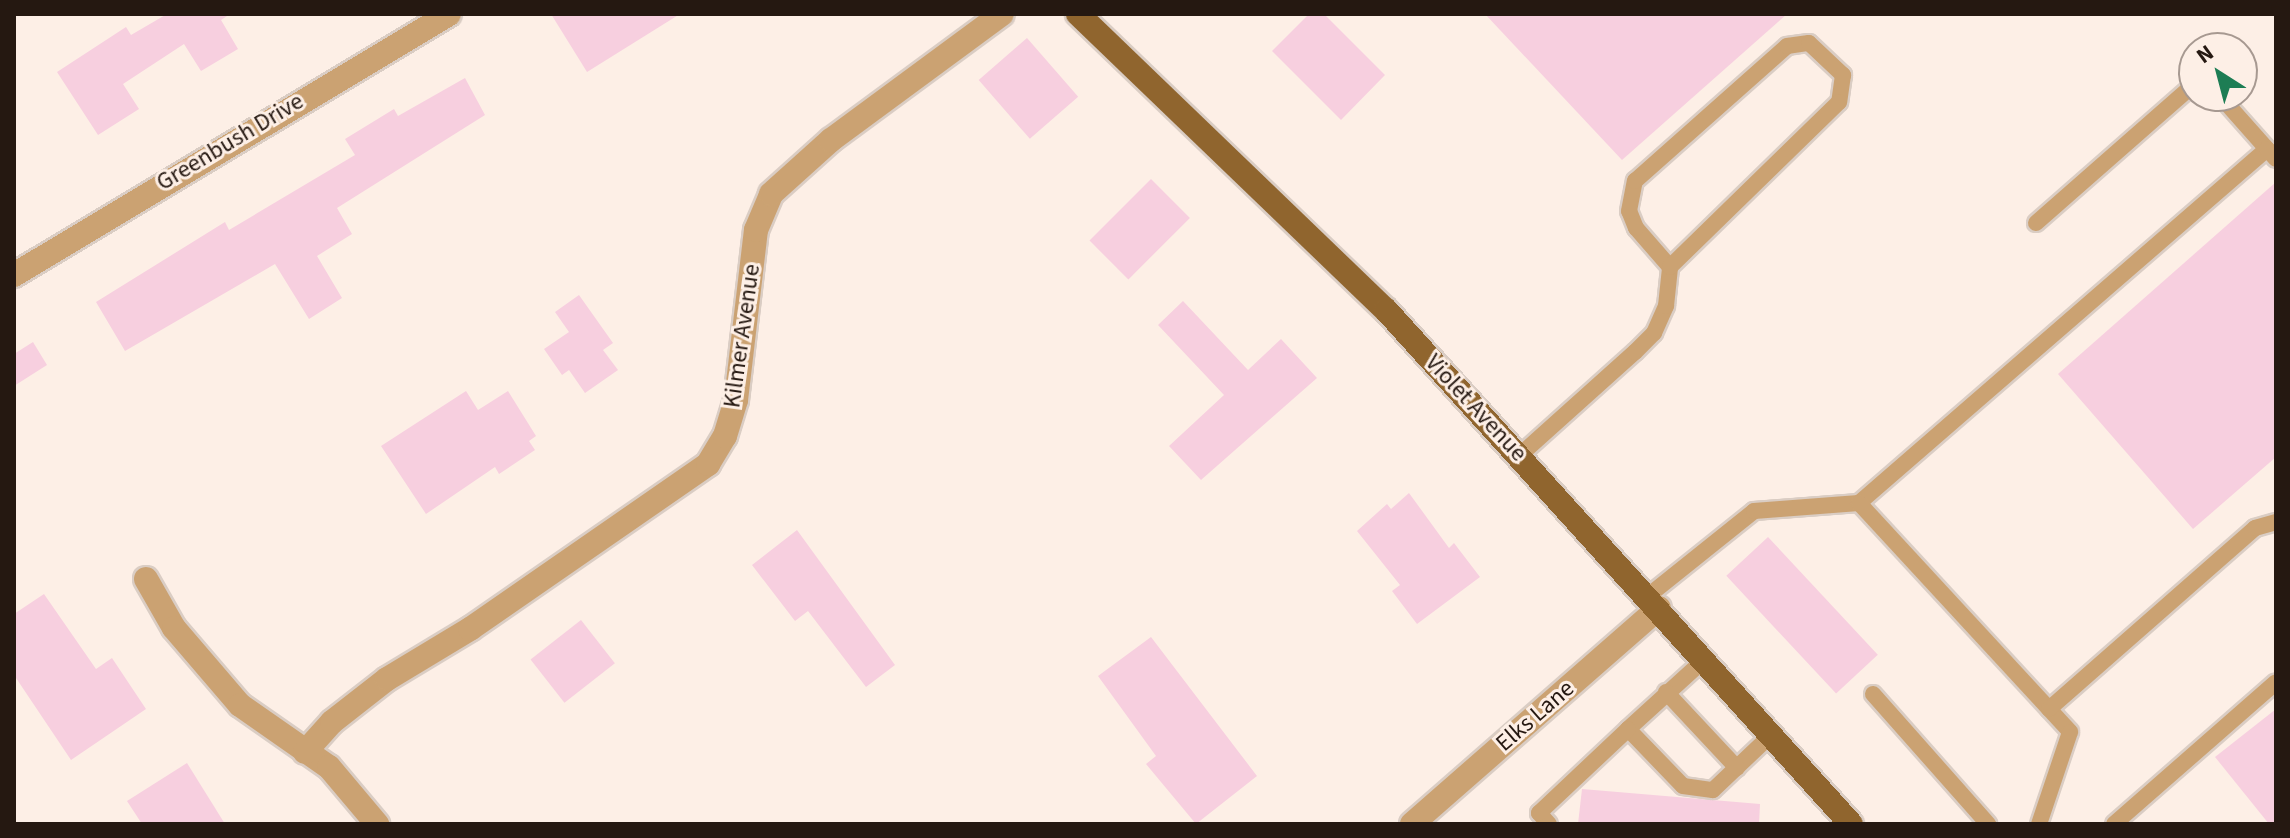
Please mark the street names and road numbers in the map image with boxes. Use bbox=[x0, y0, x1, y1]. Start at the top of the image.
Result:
street label: Greenbush Drive bbox=[151, 87, 309, 197]
street label: Kilmer Avenue bbox=[718, 262, 766, 410]
street label: Violet Avenue bbox=[1419, 348, 1533, 468]
street label: Elks Lane bbox=[1490, 674, 1580, 758]

